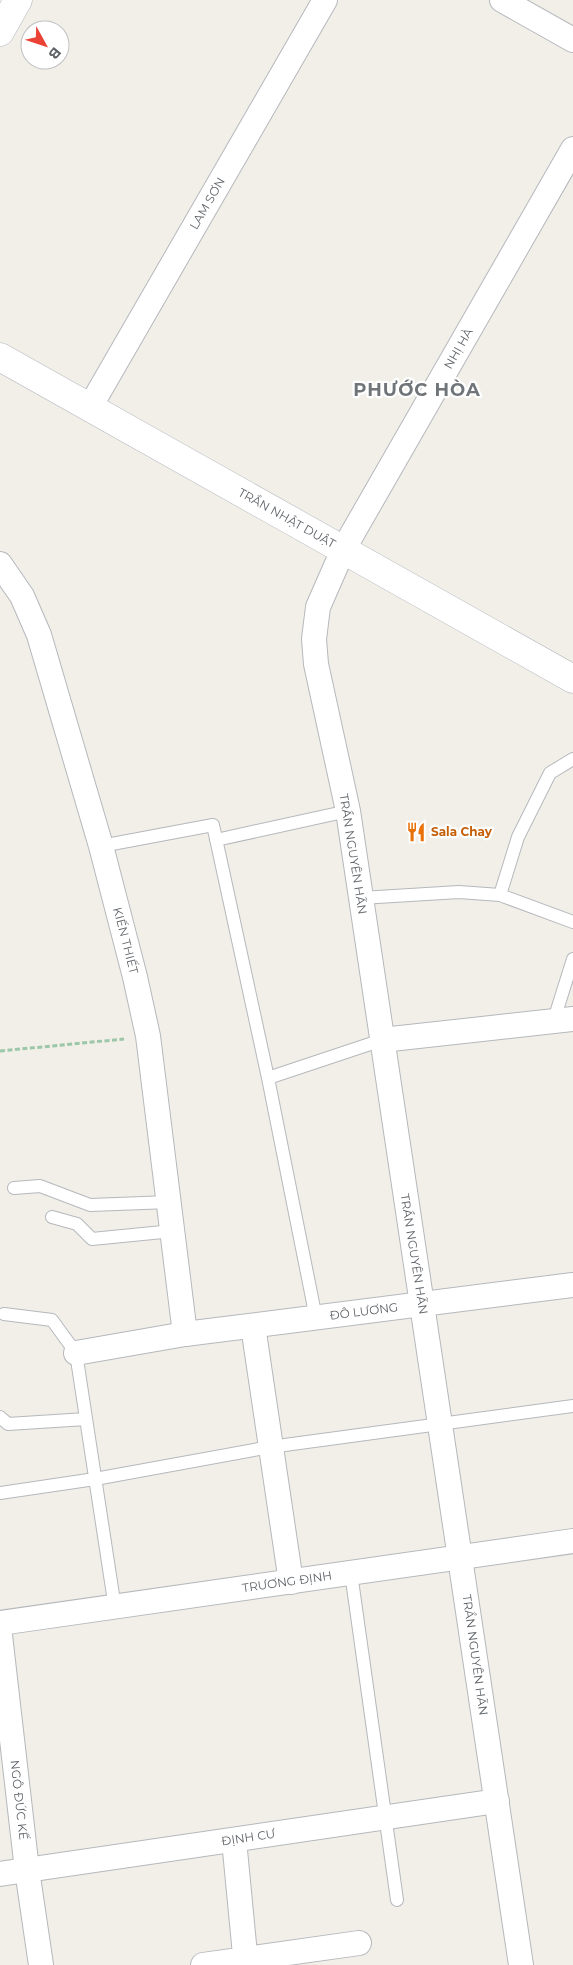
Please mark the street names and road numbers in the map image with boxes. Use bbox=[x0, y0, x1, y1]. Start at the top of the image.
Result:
street label: LAM SƠN bbox=[186, 175, 228, 232]
street label: NHỊ HÀ bbox=[440, 325, 476, 372]
street label: TRẦN NHẬT DUẬT bbox=[236, 484, 338, 551]
street label: TRẦN NGUYÊN HÃN bbox=[337, 793, 370, 915]
street label: KIẾN THIẾT bbox=[110, 905, 142, 976]
street label: TRẦN NGUYÊN HÃN bbox=[398, 1193, 431, 1315]
street label: ĐÔ LƯƠNG bbox=[329, 1299, 399, 1323]
street label: TRƯƠNG ĐỊNH bbox=[241, 1568, 333, 1595]
street label: TRẦN NGUYÊN HÃN bbox=[460, 1593, 491, 1716]
street label: NGÔ ĐỨC KẾ bbox=[7, 1759, 31, 1840]
street label: ĐỊNH CƯ bbox=[220, 1826, 277, 1848]

